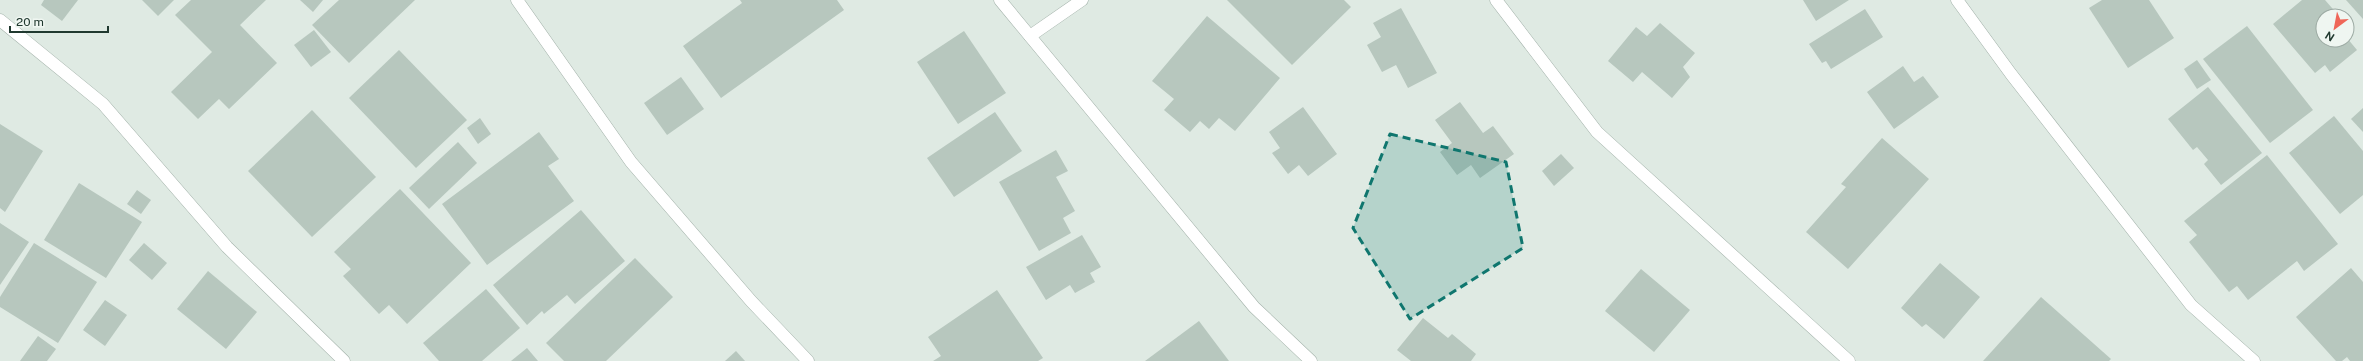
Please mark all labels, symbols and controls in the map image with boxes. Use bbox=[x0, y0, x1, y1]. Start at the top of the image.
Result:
scale bar bbox=[10, 8, 108, 34]
north arrow bbox=[2315, 8, 2355, 48]
text: 20 m bbox=[16, 15, 44, 29]
text: N bbox=[2323, 29, 2337, 44]

